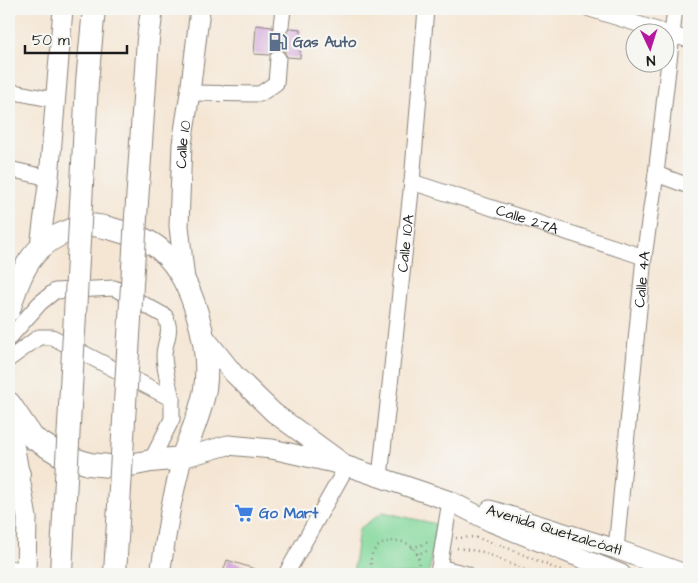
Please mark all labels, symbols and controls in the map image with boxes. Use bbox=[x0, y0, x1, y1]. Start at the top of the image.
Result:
scale bar bbox=[25, 22, 128, 54]
north arrow bbox=[626, 22, 676, 72]
text: 50 m bbox=[32, 30, 70, 51]
fuel station icon: Gas Auto bbox=[267, 31, 289, 53]
place label: Gas Auto bbox=[293, 32, 357, 53]
text: N bbox=[646, 50, 656, 70]
street label: Calle 10 bbox=[171, 118, 196, 169]
street label: Calle 27A bbox=[493, 199, 561, 239]
street label: Calle 10A bbox=[392, 213, 419, 273]
street label: Calle 4A bbox=[629, 249, 655, 309]
street label: Avenida Quetzalcóatl bbox=[484, 499, 624, 561]
supermarket icon: Go Mart bbox=[233, 502, 255, 524]
place label: Go Mart bbox=[259, 503, 319, 524]

